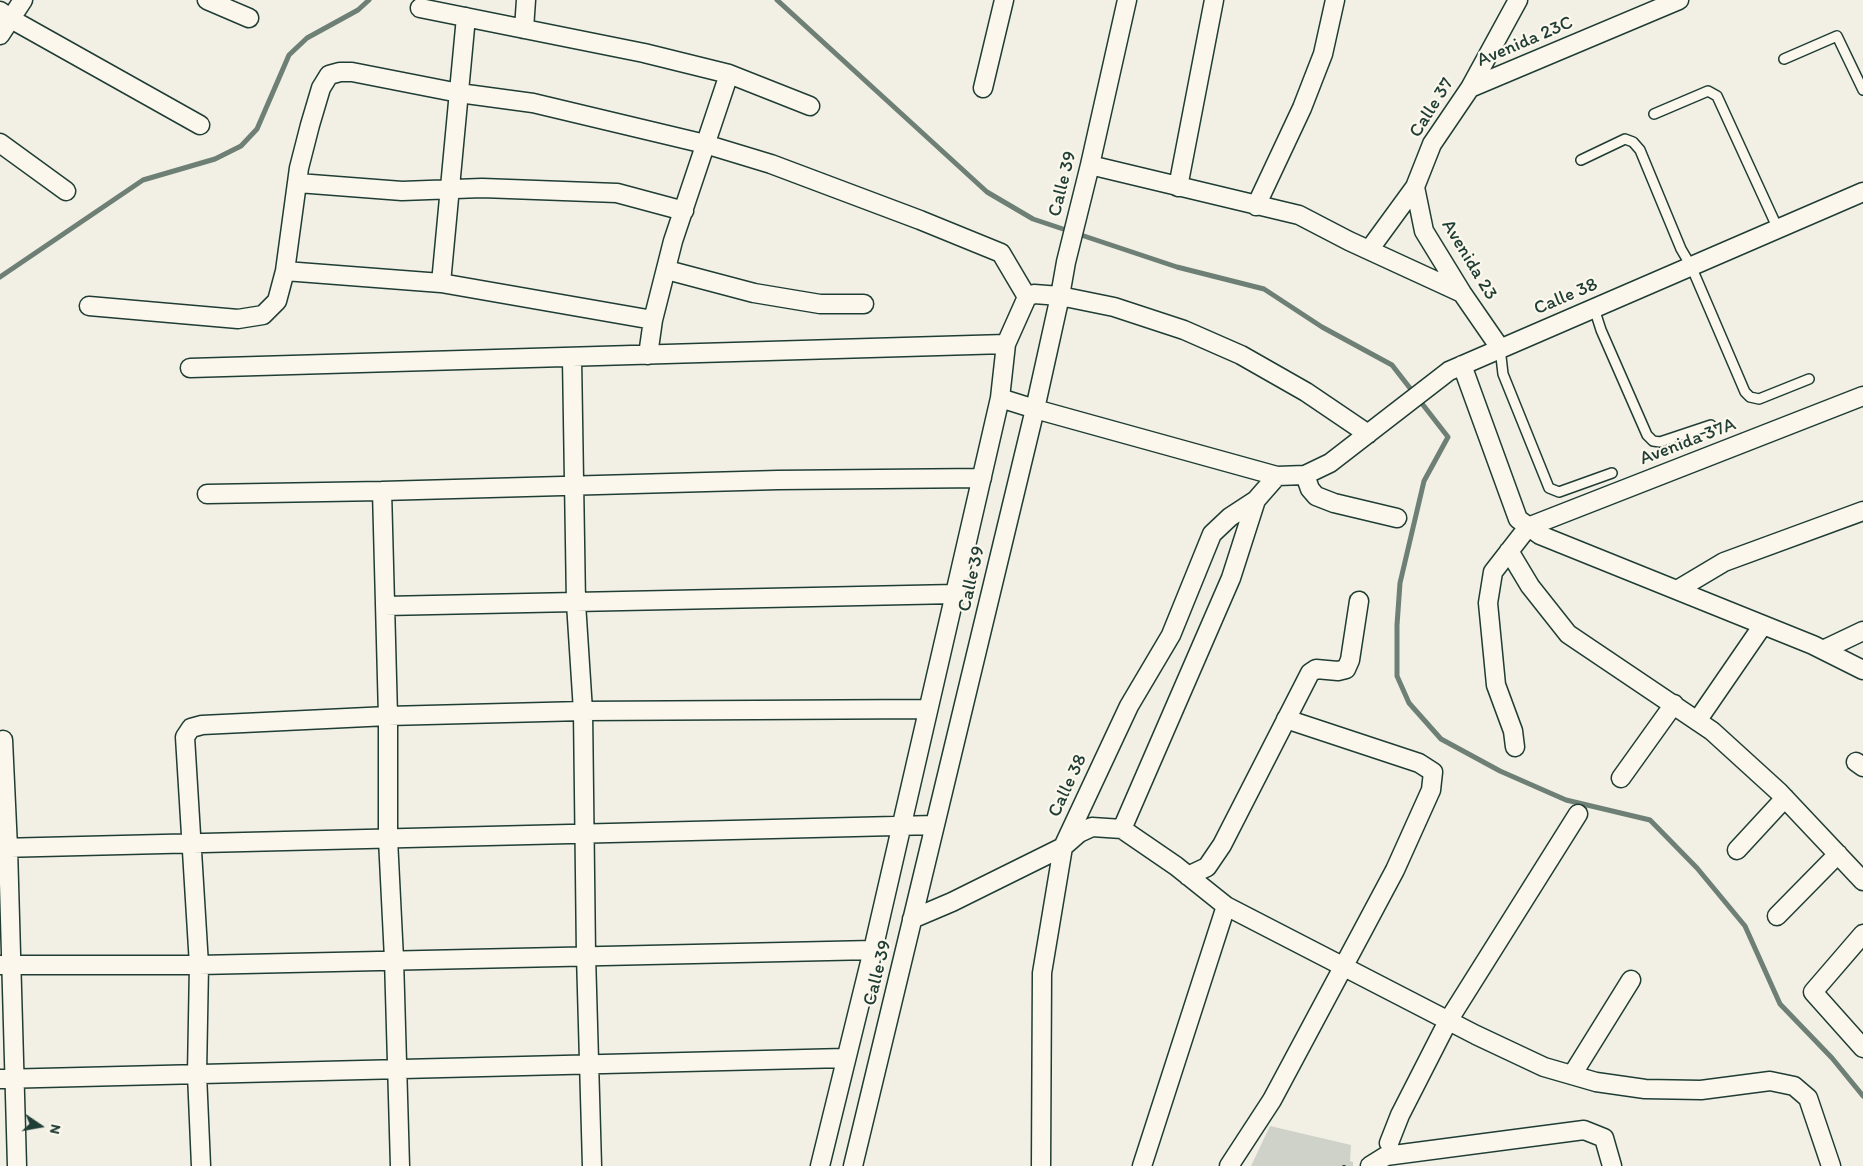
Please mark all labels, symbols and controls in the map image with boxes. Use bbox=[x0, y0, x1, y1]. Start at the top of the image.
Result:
street label: Avenida 23C bbox=[1474, 12, 1576, 72]
street label: Calle 37 bbox=[1405, 74, 1459, 142]
street label: Calle 39 bbox=[1044, 149, 1082, 219]
street label: Avenida 23 bbox=[1436, 216, 1502, 304]
street label: Calle 38 bbox=[1531, 273, 1601, 321]
street label: Avenida 37A bbox=[1637, 413, 1739, 471]
street label: Calle 39 bbox=[953, 544, 991, 614]
street label: Calle 38 bbox=[1044, 751, 1092, 821]
street label: Calle 39 bbox=[859, 938, 897, 1008]
north arrow bbox=[15, 1101, 65, 1151]
text: N bbox=[46, 1123, 64, 1136]

